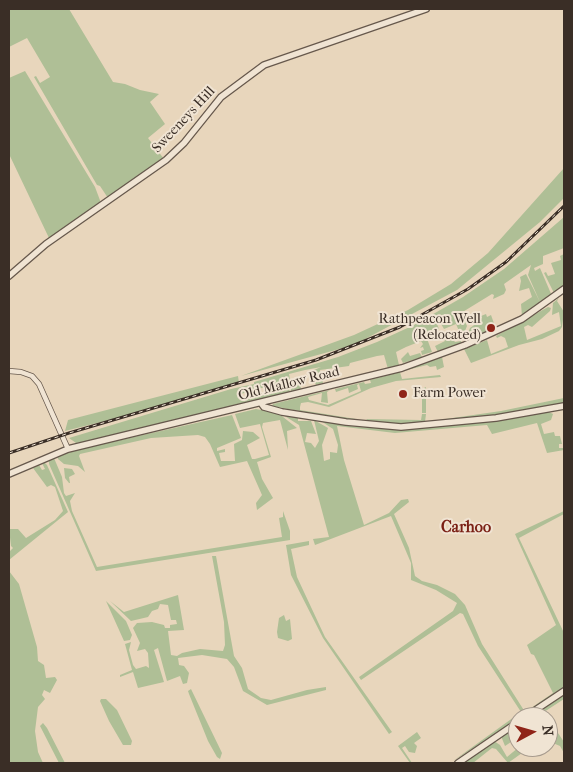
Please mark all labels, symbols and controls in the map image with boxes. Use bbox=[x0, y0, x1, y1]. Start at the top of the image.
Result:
street label: Sweeneys Hill bbox=[149, 83, 219, 157]
place label: Rathpeacon Well (Relocated) bbox=[379, 312, 481, 344]
marker: Rathpeacon Well (Relocated) bbox=[485, 322, 497, 334]
street label: Old Mallow Road bbox=[237, 363, 341, 405]
place label: Farm Power bbox=[413, 386, 485, 402]
marker: Farm Power bbox=[397, 388, 409, 400]
district label: Carhoo bbox=[441, 518, 491, 538]
north arrow bbox=[508, 707, 558, 757]
text: N bbox=[538, 724, 556, 737]

